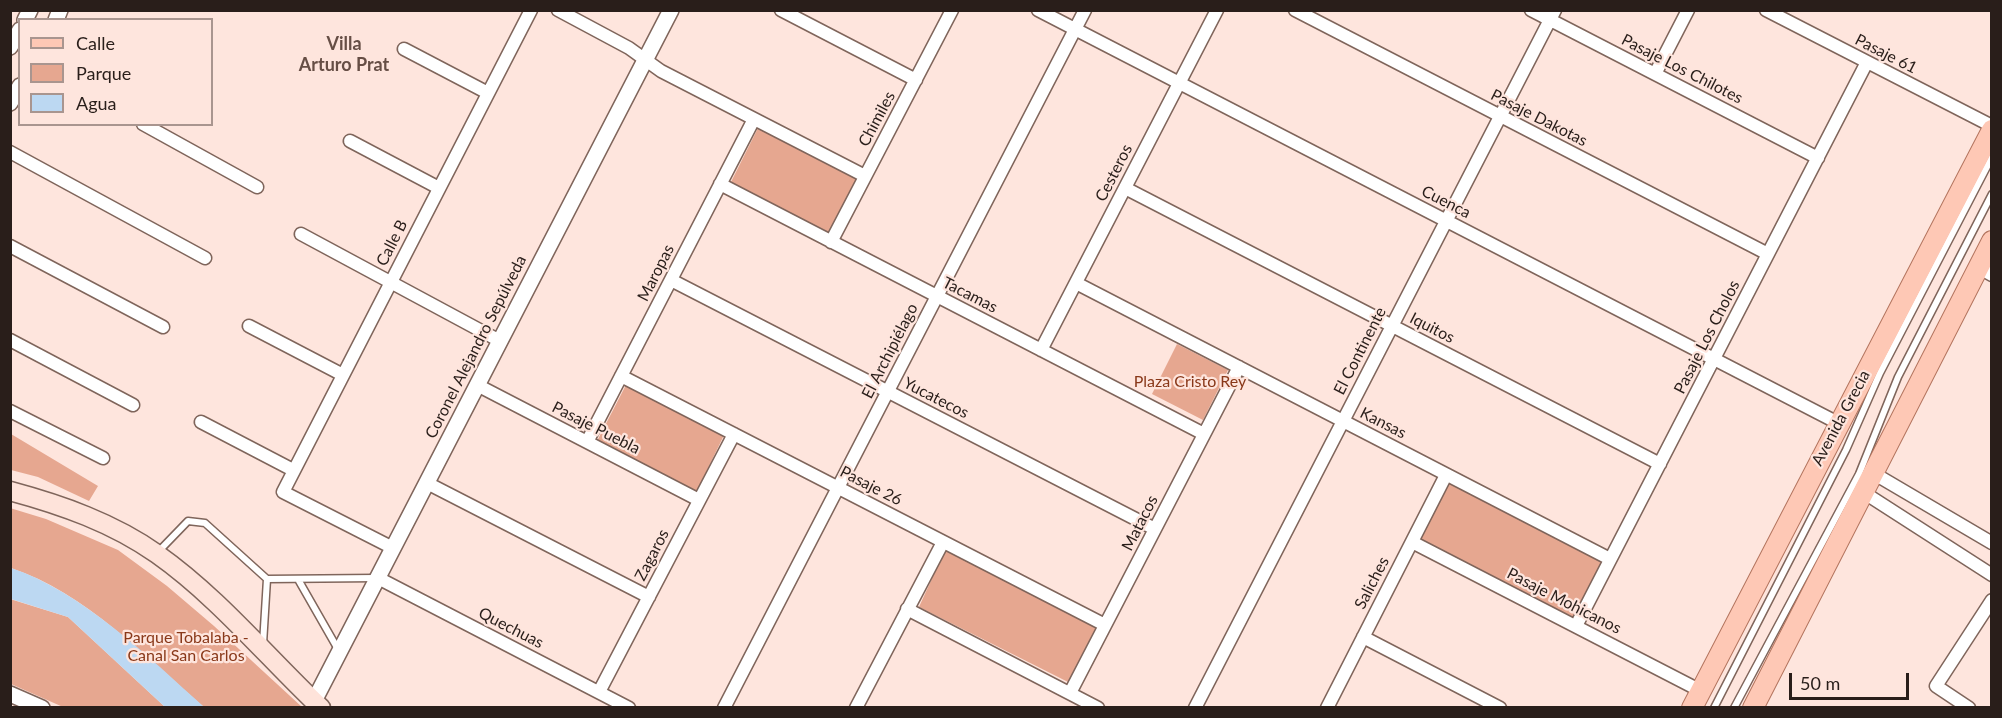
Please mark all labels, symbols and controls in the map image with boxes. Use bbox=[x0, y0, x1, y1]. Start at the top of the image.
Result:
legend bbox=[18, 18, 213, 126]
street label: Pasaje Los Chilotes bbox=[1618, 30, 1746, 108]
street label: Pasaje 61 bbox=[1852, 30, 1920, 78]
text: Calle bbox=[76, 32, 115, 54]
district label: Villa Arturo Prat bbox=[299, 33, 389, 76]
text: Parque bbox=[76, 62, 131, 84]
street label: Pasaje Dakotas bbox=[1488, 85, 1590, 151]
street label: Chimiles bbox=[855, 88, 899, 150]
text: Agua bbox=[76, 92, 117, 114]
street label: Cesteros bbox=[1091, 141, 1137, 205]
street label: Cuenca bbox=[1418, 182, 1474, 222]
street label: Calle B bbox=[372, 217, 412, 269]
street label: Maropas bbox=[634, 241, 678, 305]
street label: Coronel Alejandro Sepúlveda bbox=[421, 252, 531, 442]
street label: Tacamas bbox=[939, 273, 1001, 317]
street label: Pasaje Los Cholos bbox=[1670, 277, 1744, 397]
street label: El Archipiélago bbox=[858, 300, 922, 402]
street label: El Continente bbox=[1330, 304, 1390, 398]
street label: Iquitos bbox=[1406, 309, 1458, 347]
street label: Avenida Grecia bbox=[1808, 367, 1874, 469]
park label: Plaza Cristo Rey bbox=[1134, 372, 1246, 392]
street label: Yucatecos bbox=[900, 373, 972, 423]
street label: Pasaje Puebla bbox=[549, 398, 643, 458]
street label: Kansas bbox=[1357, 403, 1409, 443]
street label: Pasaje 26 bbox=[837, 462, 905, 510]
street label: Matacos bbox=[1118, 492, 1162, 554]
street label: Zagaros bbox=[631, 526, 673, 584]
street label: Saliches bbox=[1351, 554, 1393, 612]
street label: Pasaje Mohicanos bbox=[1504, 564, 1624, 638]
street label: Quechuas bbox=[475, 603, 547, 653]
park label: Parque Tobalaba - Canal San Carlos bbox=[123, 628, 249, 666]
scale bar bbox=[1792, 661, 1912, 699]
text: 50 m bbox=[1800, 672, 1840, 694]

